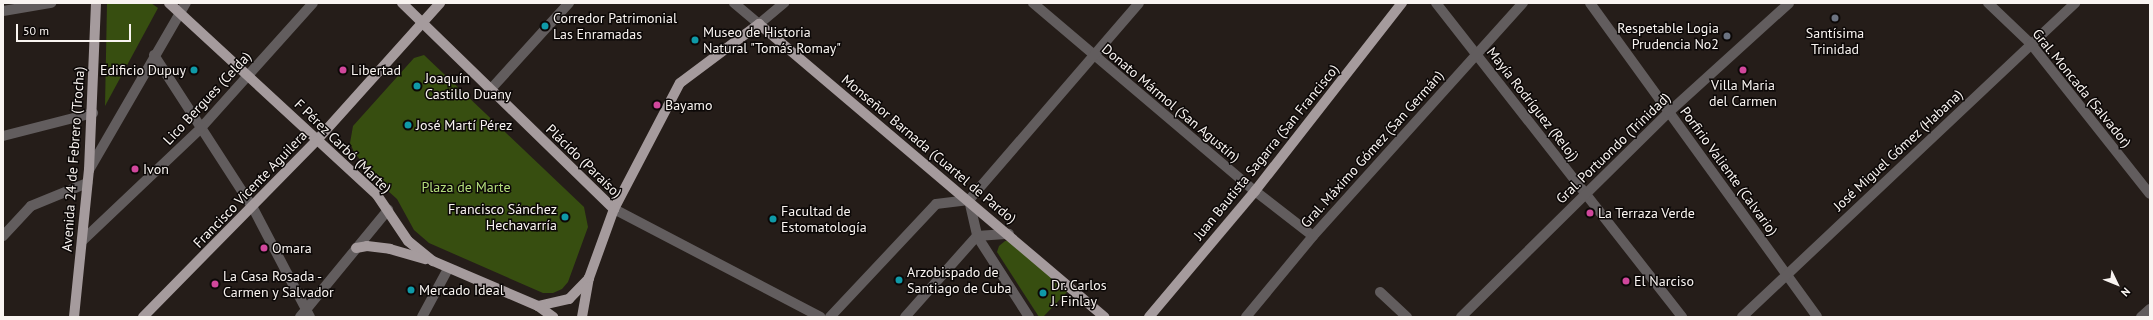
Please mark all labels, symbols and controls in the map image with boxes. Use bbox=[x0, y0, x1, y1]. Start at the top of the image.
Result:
place label: Corredor Patrimonial Las Enramadas bbox=[553, 10, 677, 42]
marker: Santísima Trinidad bbox=[1830, 13, 1840, 23]
scale bar bbox=[18, 16, 133, 42]
place label: Respetable Logia Prudencia No2 bbox=[1617, 20, 1719, 52]
marker: Corredor Patrimonial Las Enramadas bbox=[540, 21, 550, 31]
text: 50 m bbox=[23, 23, 49, 38]
place label: Museo de Historia Natural "Tomás Romay" bbox=[703, 24, 842, 56]
place label: Santísima Trinidad bbox=[1806, 25, 1864, 58]
street label: Gral. Moncada (Salvador) bbox=[2029, 25, 2135, 151]
marker: Respetable Logia Prudencia No2 bbox=[1722, 31, 1732, 41]
marker: Museo de Historia Natural "Tomás Romay" bbox=[690, 35, 700, 45]
street label: Donato Mármol (San Agustín) bbox=[1098, 40, 1244, 166]
street label: Mayía Rodríguez (Reloj) bbox=[1483, 44, 1583, 164]
street label: Lico Bergues (Celda) bbox=[160, 48, 254, 148]
street label: Juan Bautista Sagarra (San Francisco) bbox=[1190, 61, 1342, 243]
place label: Edificio Dupuy bbox=[100, 62, 186, 78]
place label: Libertad bbox=[351, 62, 401, 78]
marker: Edificio Dupuy bbox=[189, 65, 199, 75]
marker: Libertad bbox=[338, 65, 348, 75]
marker: Villa Maria del Carmen bbox=[1738, 65, 1748, 75]
street label: Avenida 24 de Febrero (Trocha) bbox=[58, 66, 88, 252]
street label: Gral. Máximo Gómez (San Germán) bbox=[1296, 66, 1448, 232]
place label: Joaquín Castillo Duany bbox=[425, 70, 511, 102]
street label: Monseñor Barnada (Cuartel de Pardo) bbox=[838, 71, 1020, 227]
place label: Villa Maria del Carmen bbox=[1709, 77, 1777, 110]
marker: Joaquín Castillo Duany bbox=[412, 81, 422, 91]
street label: José Miguel Gómez (Habana) bbox=[1830, 86, 1966, 214]
street label: Gral. Portuondo (Trinidad) bbox=[1552, 89, 1674, 207]
street label: F Pérez Carbó (Marte) bbox=[291, 95, 395, 197]
place label: Bayamo bbox=[665, 97, 712, 113]
marker: Bayamo bbox=[652, 100, 662, 110]
street label: Porfirio Valiente (Calvario) bbox=[1677, 103, 1781, 239]
place label: José Martí Pérez bbox=[416, 117, 512, 133]
marker: José Martí Pérez bbox=[403, 120, 413, 130]
street label: Plácido (Paraíso) bbox=[543, 121, 625, 201]
street label: Francisco Vicente Aguilera bbox=[189, 127, 311, 251]
place label: Ivon bbox=[143, 161, 169, 177]
marker: Ivon bbox=[130, 164, 140, 174]
park label: Plaza de Marte bbox=[421, 179, 511, 195]
place label: Francisco Sánchez Hechavarría bbox=[448, 201, 557, 234]
place label: Facultad de Estomatología bbox=[781, 203, 867, 236]
place label: La Terraza Verde bbox=[1598, 205, 1696, 221]
marker: La Terraza Verde bbox=[1585, 208, 1595, 218]
marker: Francisco Sánchez Hechavarría bbox=[560, 212, 570, 222]
marker: Facultad de Estomatología bbox=[768, 214, 778, 224]
place label: Omara bbox=[272, 240, 312, 256]
marker: Omara bbox=[259, 243, 269, 253]
place label: Arzobispado de Santiago de Cuba bbox=[907, 264, 1011, 296]
north arrow bbox=[2097, 264, 2137, 304]
place label: La Casa Rosada - Carmen y Salvador bbox=[223, 268, 335, 300]
place label: El Narciso bbox=[1634, 273, 1694, 289]
marker: Arzobispado de Santiago de Cuba bbox=[894, 275, 904, 285]
marker: El Narciso bbox=[1621, 276, 1631, 286]
place label: Dr. Carlos J. Finlay bbox=[1051, 277, 1108, 310]
marker: La Casa Rosada - Carmen y Salvador bbox=[210, 279, 220, 289]
place label: Mercado Ideal bbox=[419, 282, 504, 298]
marker: Mercado Ideal bbox=[406, 285, 416, 295]
text: N bbox=[2118, 285, 2133, 300]
marker: Dr. Carlos J. Finlay bbox=[1038, 288, 1048, 298]

